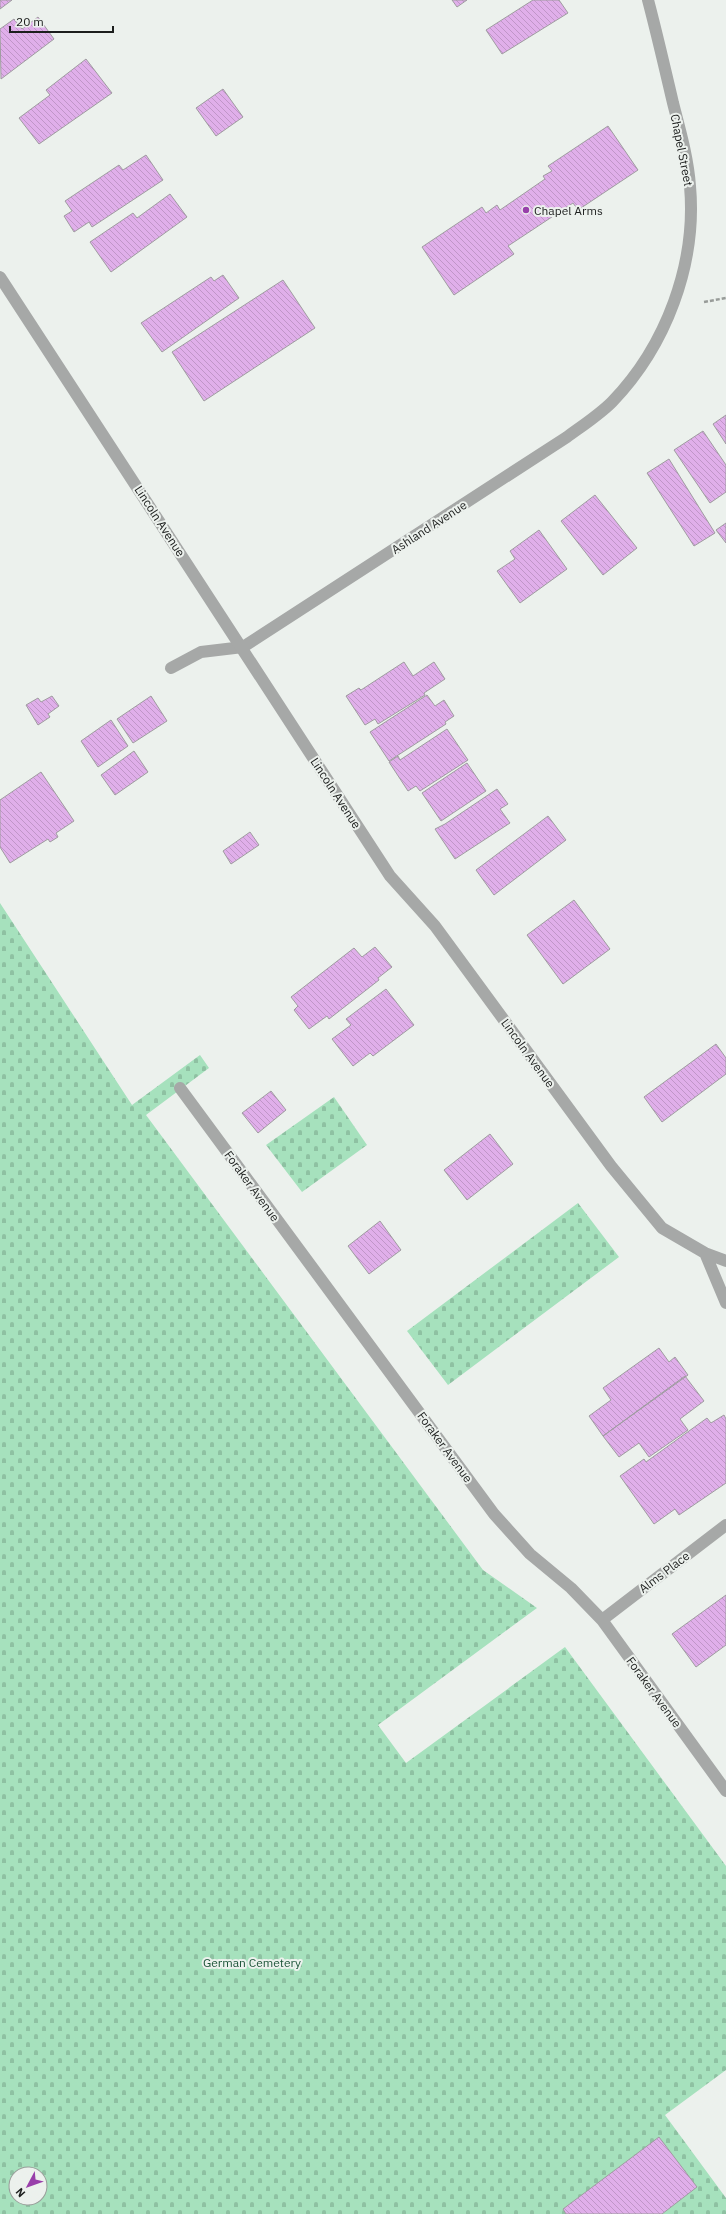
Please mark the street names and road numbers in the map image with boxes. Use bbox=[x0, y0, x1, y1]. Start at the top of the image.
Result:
street label: Chapel Street bbox=[668, 113, 696, 187]
street label: Lincoln Avenue bbox=[132, 483, 189, 560]
street label: Ashland Avenue bbox=[389, 497, 470, 557]
street label: Lincoln Avenue bbox=[308, 755, 365, 832]
street label: Lincoln Avenue bbox=[498, 1016, 558, 1091]
street label: Foraker Avenue bbox=[221, 1148, 283, 1225]
street label: Foraker Avenue bbox=[414, 1409, 476, 1486]
street label: Alms Place bbox=[636, 1548, 693, 1596]
street label: Foraker Avenue bbox=[623, 1654, 685, 1731]

